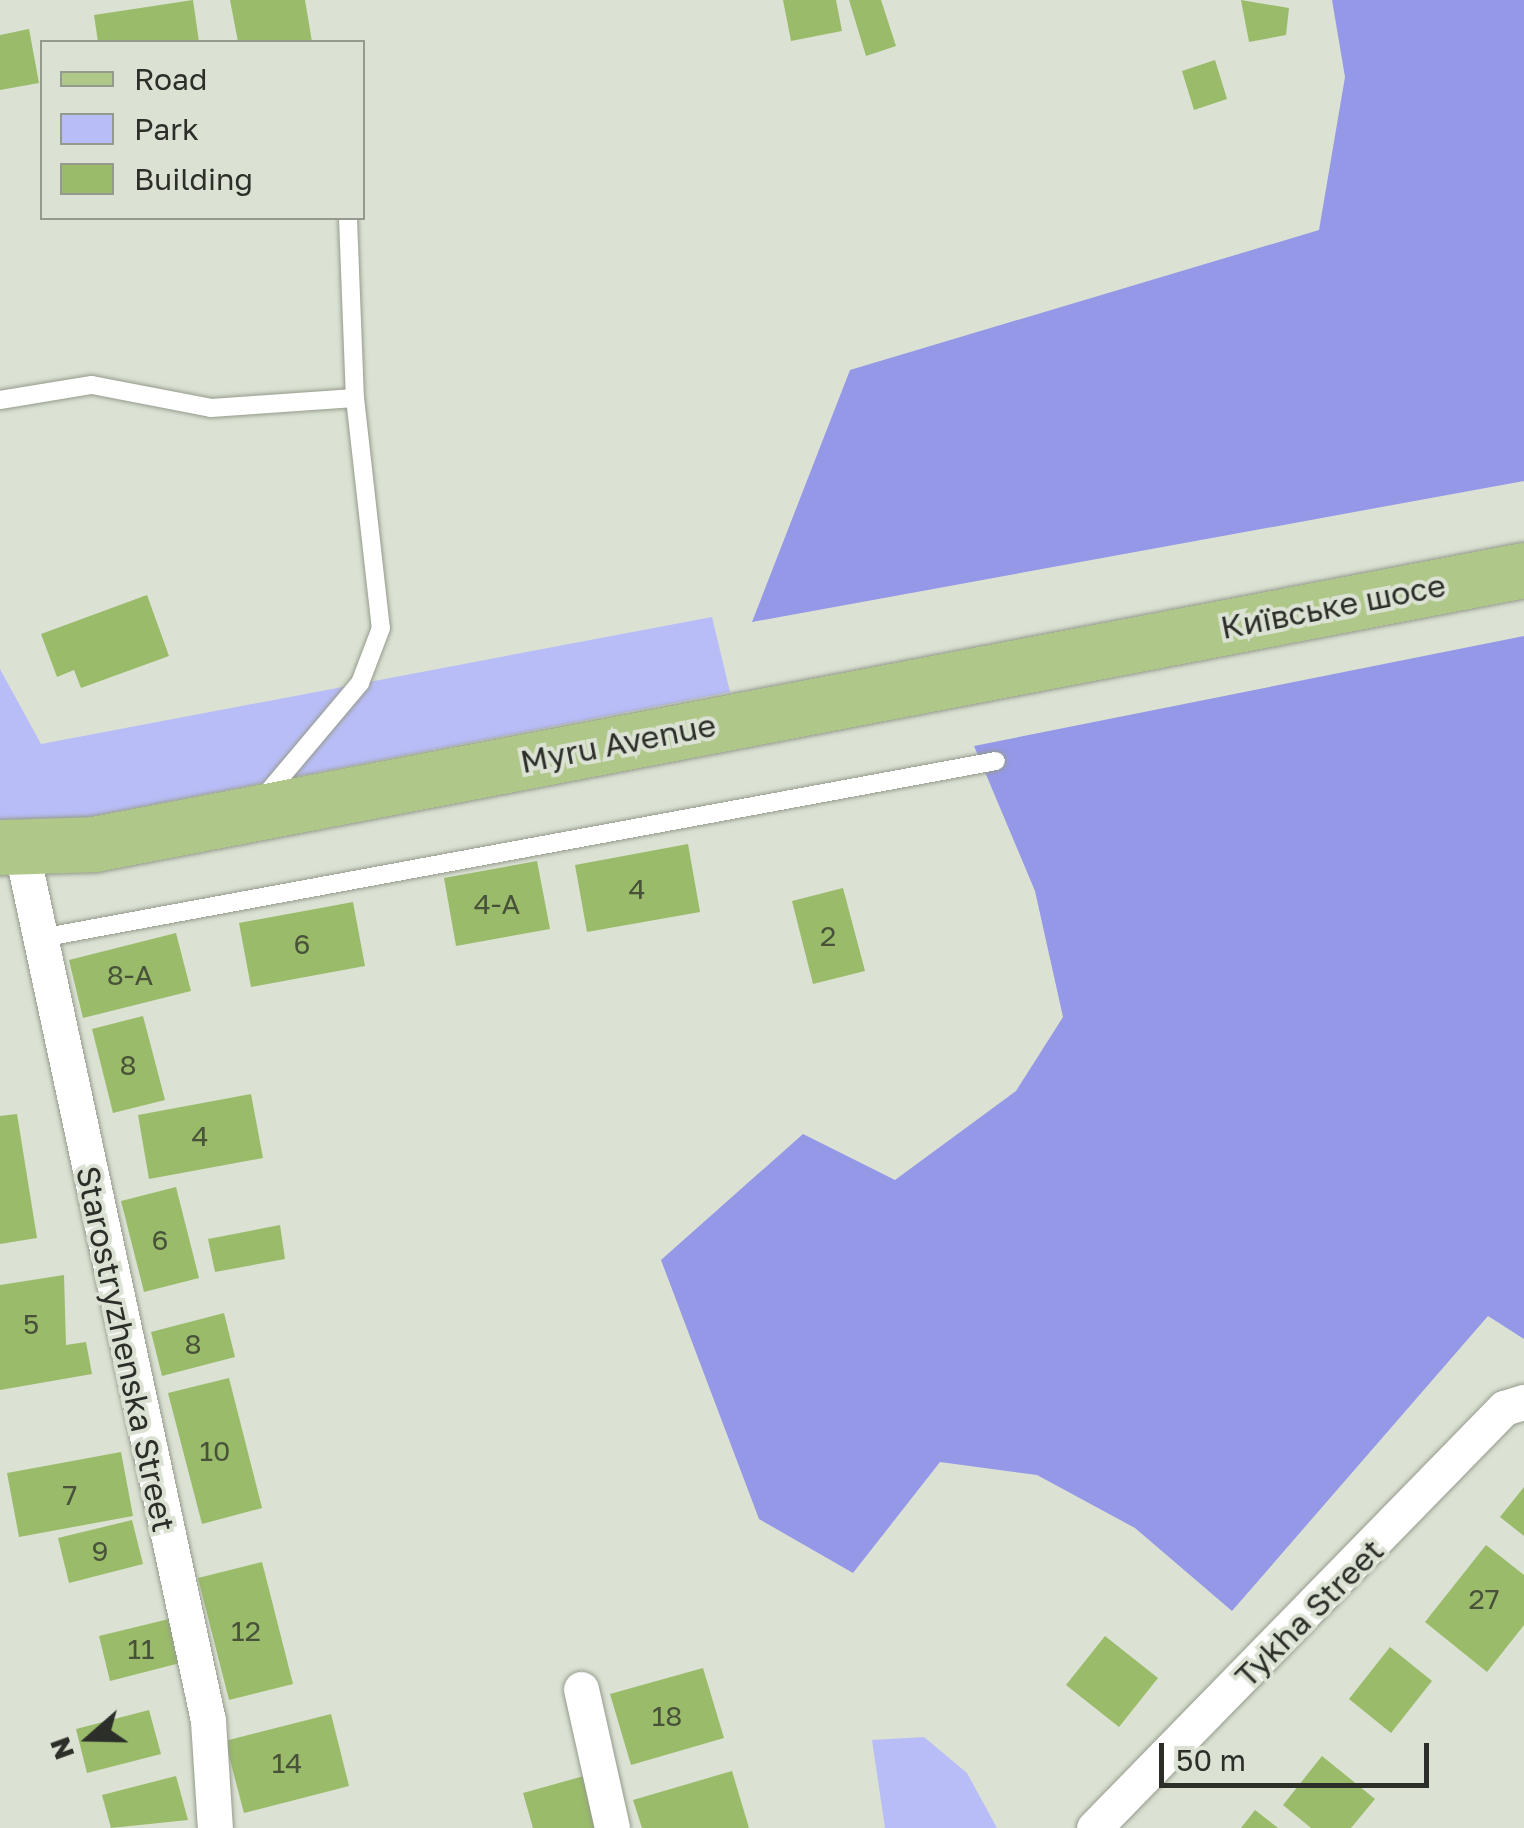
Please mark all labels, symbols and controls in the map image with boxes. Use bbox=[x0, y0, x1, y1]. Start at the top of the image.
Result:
legend bbox=[40, 40, 365, 220]
text: Road bbox=[134, 61, 208, 97]
text: Park bbox=[134, 111, 199, 147]
text: Building bbox=[134, 161, 253, 197]
street label: Київське шосе bbox=[1217, 565, 1449, 647]
street label: Myru Avenue bbox=[517, 705, 719, 781]
house number: 4 bbox=[628, 872, 646, 906]
house number: 4-А bbox=[474, 887, 520, 921]
house number: 2 bbox=[820, 919, 836, 953]
house number: 6 bbox=[294, 927, 310, 961]
house number: 8-А bbox=[107, 958, 153, 992]
house number: 8 bbox=[119, 1048, 137, 1082]
house number: 4 bbox=[191, 1119, 209, 1153]
street label: Starostryzhenska Street bbox=[68, 1163, 184, 1535]
house number: 6 bbox=[152, 1223, 168, 1257]
house number: 5 bbox=[23, 1307, 39, 1341]
house number: 8 bbox=[184, 1327, 202, 1361]
house number: 10 bbox=[200, 1434, 230, 1468]
house number: 7 bbox=[63, 1478, 77, 1512]
street label: Tykha Street bbox=[1227, 1531, 1391, 1695]
house number: 9 bbox=[92, 1534, 108, 1568]
house number: 27 bbox=[1468, 1582, 1500, 1616]
house number: 12 bbox=[231, 1614, 261, 1648]
house number: 11 bbox=[127, 1632, 155, 1666]
north arrow bbox=[40, 1688, 140, 1788]
house number: 18 bbox=[652, 1699, 682, 1733]
scale bar bbox=[1164, 1723, 1434, 1785]
text: N bbox=[42, 1733, 80, 1764]
text: 50 m bbox=[1176, 1742, 1246, 1778]
house number: 14 bbox=[272, 1746, 302, 1780]

